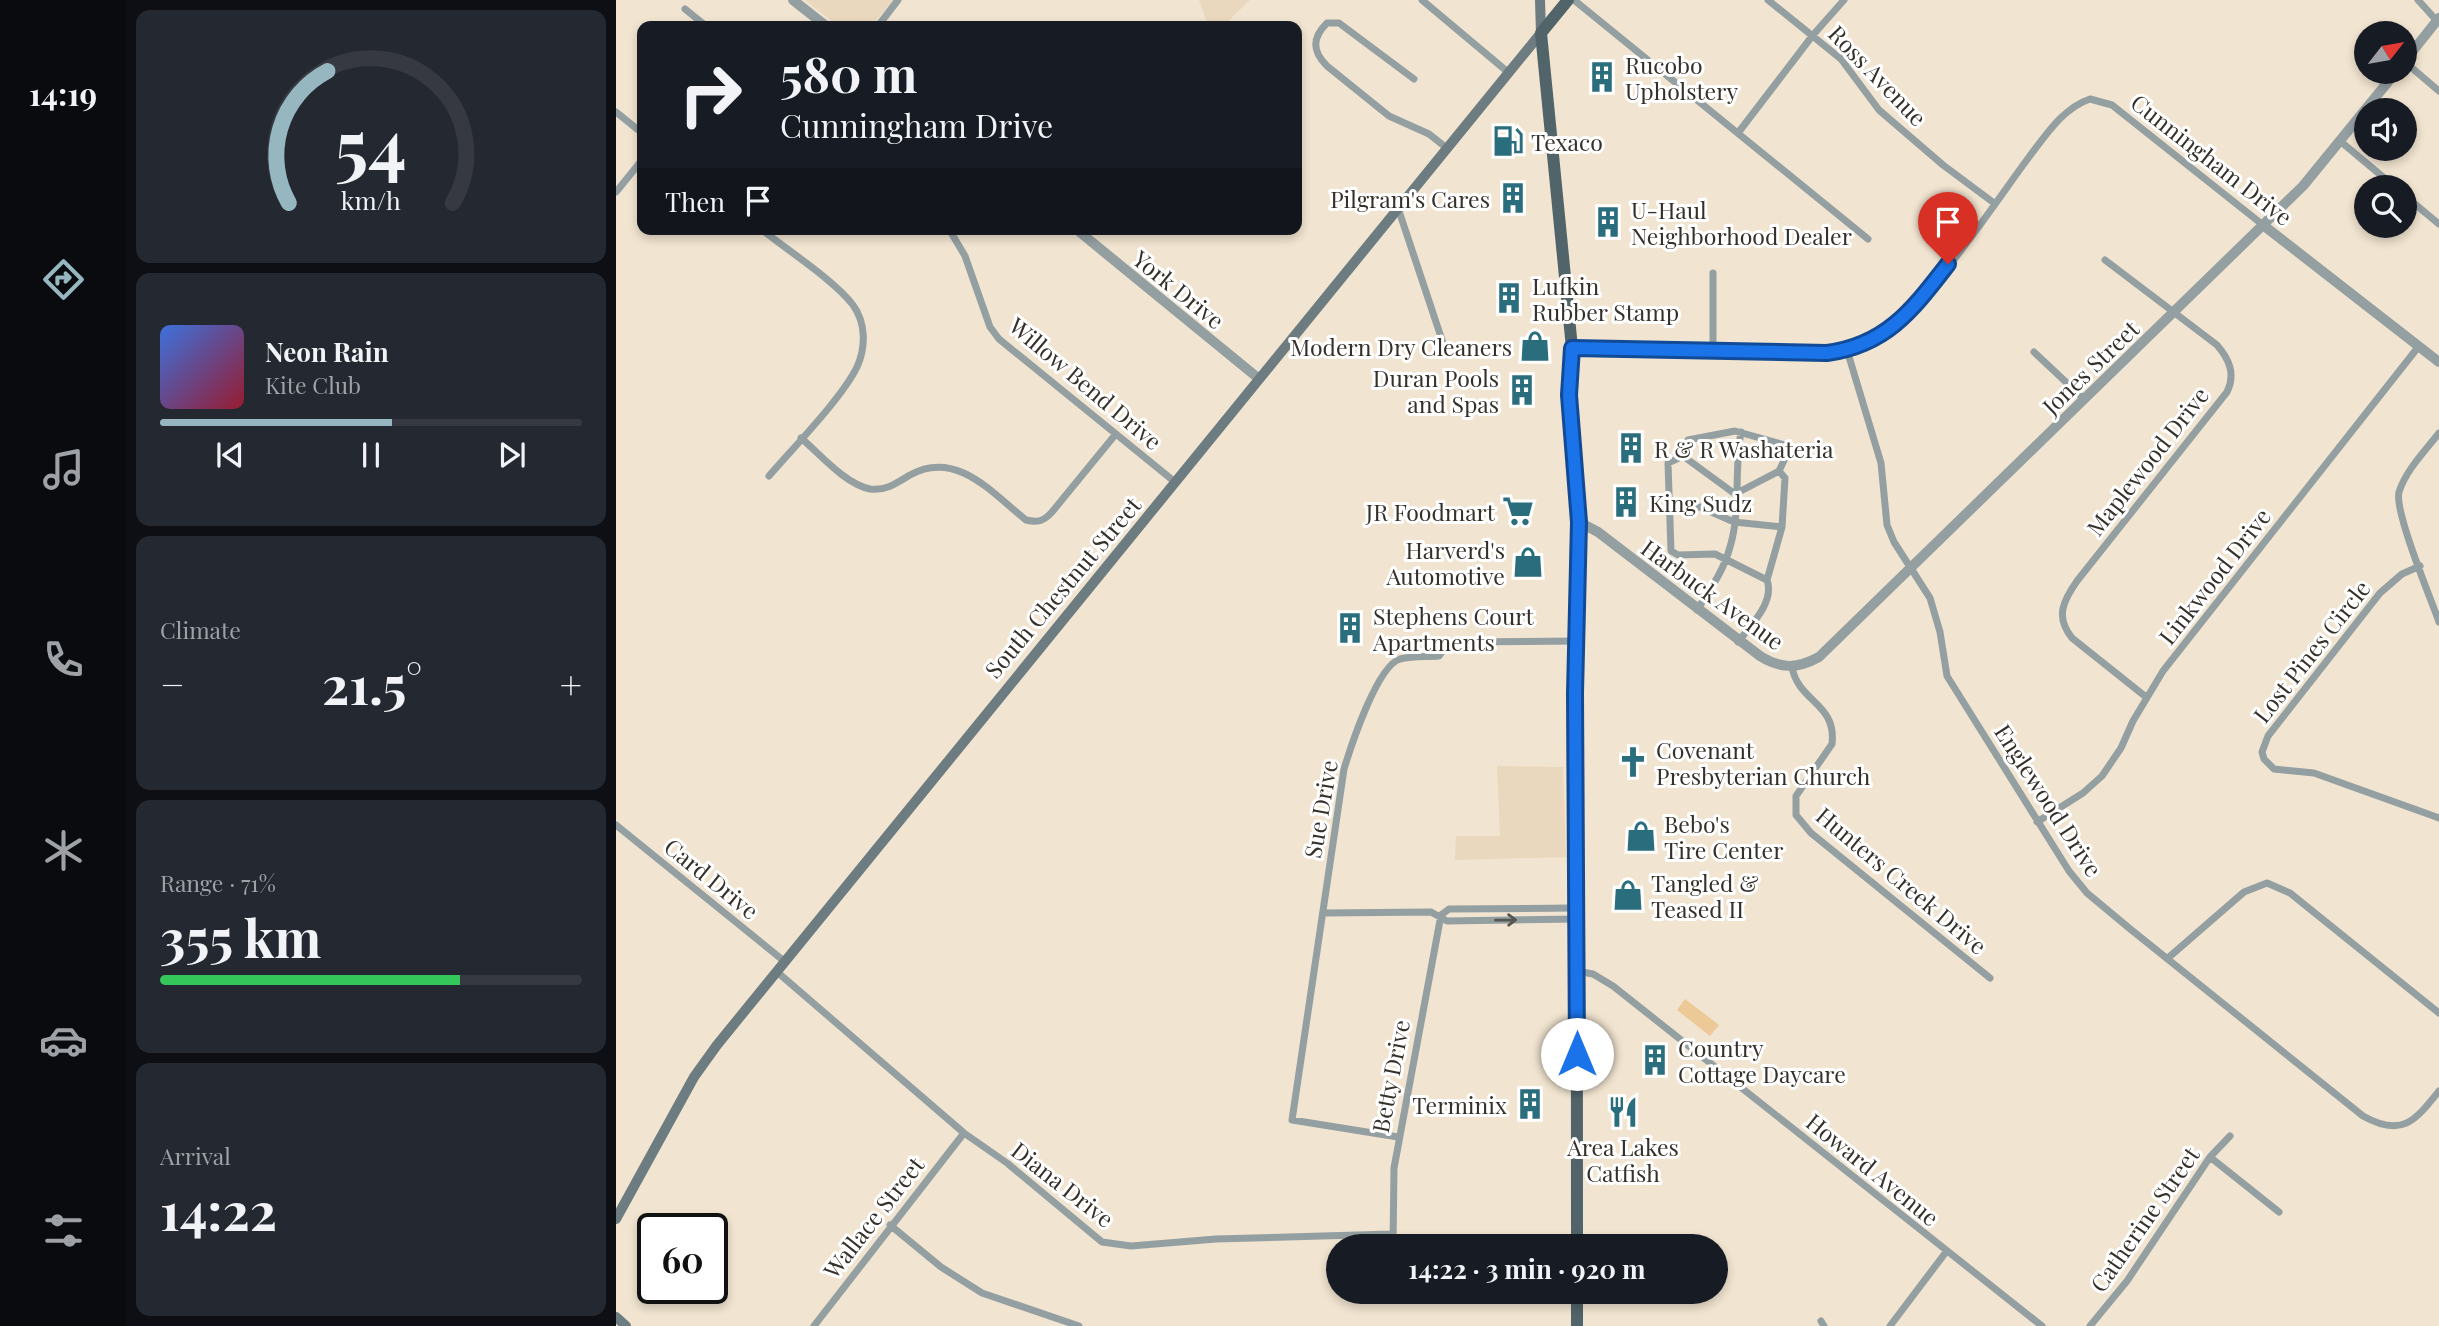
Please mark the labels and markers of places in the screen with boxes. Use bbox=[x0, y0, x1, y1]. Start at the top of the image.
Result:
place label: Rucobo Upholstery bbox=[1625, 49, 1738, 106]
building icon: Rucobo Upholstery bbox=[1585, 60, 1619, 94]
fuel station icon: Texaco bbox=[1491, 124, 1525, 158]
place label: Texaco bbox=[1531, 126, 1603, 157]
building icon: Pilgram's Cares bbox=[1496, 181, 1530, 215]
place label: Pilgram's Cares bbox=[1330, 183, 1490, 214]
pin bbox=[1918, 192, 1978, 264]
place label: U-Haul Neighborhood Dealer bbox=[1631, 194, 1852, 251]
building icon: U-Haul Neighborhood Dealer bbox=[1591, 205, 1625, 239]
place label: Lufkin Rubber Stamp bbox=[1532, 270, 1679, 327]
building icon: Lufkin Rubber Stamp bbox=[1492, 281, 1526, 315]
shop icon: Modern Dry Cleaners bbox=[1518, 329, 1552, 363]
place label: Modern Dry Cleaners bbox=[1290, 331, 1512, 362]
place label: Duran Pools and Spas bbox=[1373, 362, 1499, 419]
building icon: Duran Pools and Spas bbox=[1505, 373, 1539, 407]
building icon: R & R Washateria bbox=[1614, 431, 1648, 465]
place label: R & R Washateria bbox=[1654, 433, 1834, 464]
building icon: King Sudz bbox=[1609, 485, 1643, 519]
place label: King Sudz bbox=[1649, 487, 1752, 518]
supermarket icon: JR Foodmart bbox=[1501, 494, 1535, 528]
place label: JR Foodmart bbox=[1365, 496, 1496, 527]
place label: Harverd's Automotive bbox=[1386, 534, 1505, 591]
shop icon: Harverd's Automotive bbox=[1511, 545, 1545, 579]
place label: Stephens Court Apartments bbox=[1372, 600, 1534, 657]
building icon: Stephens Court Apartments bbox=[1333, 611, 1367, 645]
place label: Covenant Presbyterian Church bbox=[1656, 734, 1871, 791]
church icon: Covenant Presbyterian Church bbox=[1616, 745, 1650, 779]
place label: Bebo's Tire Center bbox=[1664, 808, 1783, 865]
shop icon: Bebo's Tire Center bbox=[1624, 819, 1658, 853]
place label: Tangled & Teased II bbox=[1651, 867, 1758, 924]
shop icon: Tangled & Teased II bbox=[1611, 878, 1645, 912]
place label: Country Cottage Daycare bbox=[1678, 1032, 1846, 1089]
building icon: Country Cottage Daycare bbox=[1638, 1043, 1672, 1077]
building icon: Terminix bbox=[1513, 1087, 1547, 1121]
place label: Terminix bbox=[1412, 1089, 1507, 1120]
restaurant icon: Area Lakes Catfish bbox=[1606, 1095, 1640, 1129]
place label: Area Lakes Catfish bbox=[1566, 1131, 1679, 1188]

